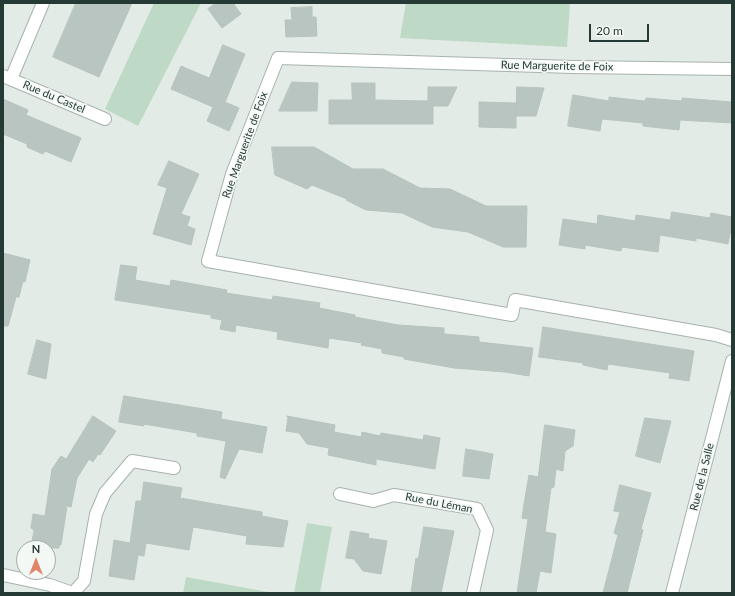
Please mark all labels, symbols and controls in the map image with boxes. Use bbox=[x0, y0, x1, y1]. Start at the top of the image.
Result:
scale bar bbox=[591, 16, 651, 42]
text: 20 m bbox=[596, 23, 623, 38]
street label: Rue Marguerite de Foix bbox=[501, 58, 613, 74]
street label: Rue du Castel bbox=[21, 78, 87, 116]
street label: Rue Marguerite de Foix bbox=[220, 90, 270, 200]
street label: Rue de la Salle bbox=[687, 442, 717, 512]
street label: Rue du Léman bbox=[404, 490, 474, 516]
north arrow bbox=[16, 540, 56, 580]
text: N bbox=[32, 542, 40, 555]

